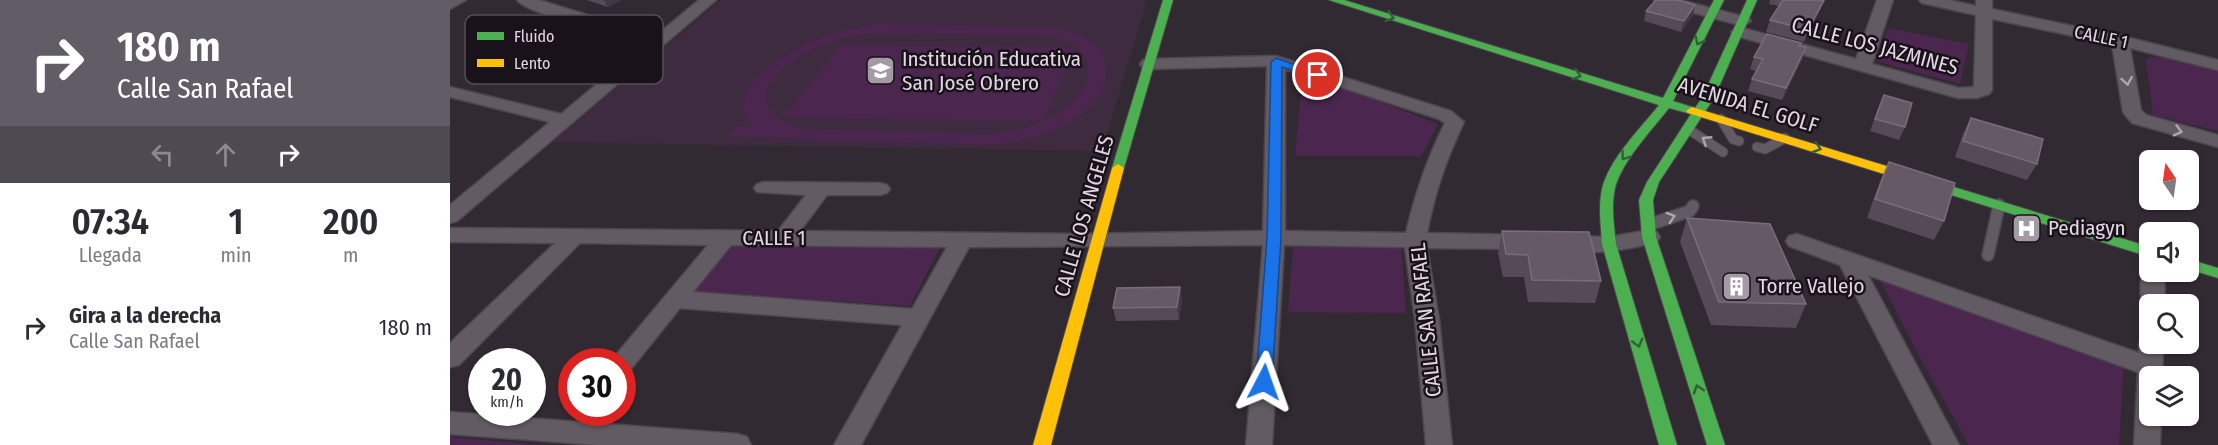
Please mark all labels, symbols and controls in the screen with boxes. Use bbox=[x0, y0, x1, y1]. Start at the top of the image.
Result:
one-way arrow bbox=[1384, 10, 1395, 22]
street label: CALLE LOS JAZMINES bbox=[1789, 11, 1961, 81]
legend bbox=[465, 15, 663, 84]
street label: CALLE 1 bbox=[2072, 21, 2130, 53]
text: 180 m bbox=[117, 22, 221, 72]
icon: right bbox=[18, 24, 96, 102]
text: Fluido bbox=[514, 27, 554, 46]
one-way arrow bbox=[1694, 34, 1706, 45]
place label: Institución Educativa San José Obrero bbox=[902, 46, 1081, 96]
pin bbox=[1292, 49, 1343, 100]
text: Lento bbox=[514, 54, 550, 73]
school or university icon: Institución Educativa San José Obrero bbox=[865, 55, 897, 87]
icon: arrive bbox=[1301, 58, 1334, 91]
one-way arrow bbox=[1571, 67, 1582, 80]
street label: AVENIDA EL GOLF bbox=[1675, 71, 1821, 139]
text: Calle San Rafael bbox=[117, 73, 293, 105]
one-way arrow bbox=[2120, 76, 2133, 86]
one-way arrow bbox=[2173, 123, 2183, 136]
street label: CALLE LOS ANGELES bbox=[1048, 132, 1120, 300]
one-way arrow bbox=[1702, 136, 1712, 148]
icon: left bbox=[146, 138, 179, 171]
icon: ahead bbox=[209, 138, 242, 171]
icon: right bbox=[272, 138, 305, 171]
one-way arrow bbox=[1811, 141, 1822, 153]
one-way arrow bbox=[1621, 150, 1632, 161]
north arrow bbox=[2139, 150, 2199, 210]
map controls bbox=[2139, 150, 2199, 426]
text: 07:34 bbox=[72, 200, 149, 244]
text: 1 bbox=[229, 200, 244, 244]
text: 200 bbox=[323, 200, 378, 244]
one-way arrow bbox=[1665, 212, 1676, 225]
hospital icon: Pediagyn bbox=[2011, 212, 2043, 244]
place label: Pediagyn bbox=[2048, 215, 2126, 241]
button: sound bbox=[2139, 222, 2199, 282]
street label: CALLE 1 bbox=[742, 225, 806, 251]
street label: CALLE SAN RAFAEL bbox=[1405, 241, 1447, 398]
text: Llegada bbox=[79, 243, 142, 267]
text: min bbox=[221, 243, 252, 267]
text: m bbox=[343, 243, 358, 267]
building icon: Torre Vallejo bbox=[1721, 270, 1753, 302]
place label: Torre Vallejo bbox=[1758, 273, 1865, 299]
button: search bbox=[2139, 294, 2199, 354]
text: Gira a la derecha bbox=[69, 302, 221, 329]
icon: right bbox=[18, 311, 51, 344]
text: 180 m bbox=[379, 314, 432, 341]
text: Calle San Rafael bbox=[69, 329, 200, 353]
one-way arrow bbox=[1631, 337, 1643, 348]
speed limit sign: 30 bbox=[558, 348, 636, 426]
position arrow bbox=[1232, 350, 1296, 414]
text: 20 bbox=[492, 362, 522, 398]
button: layers bbox=[2139, 366, 2199, 426]
one-way arrow bbox=[1693, 384, 1705, 395]
text: km/h bbox=[490, 393, 524, 411]

